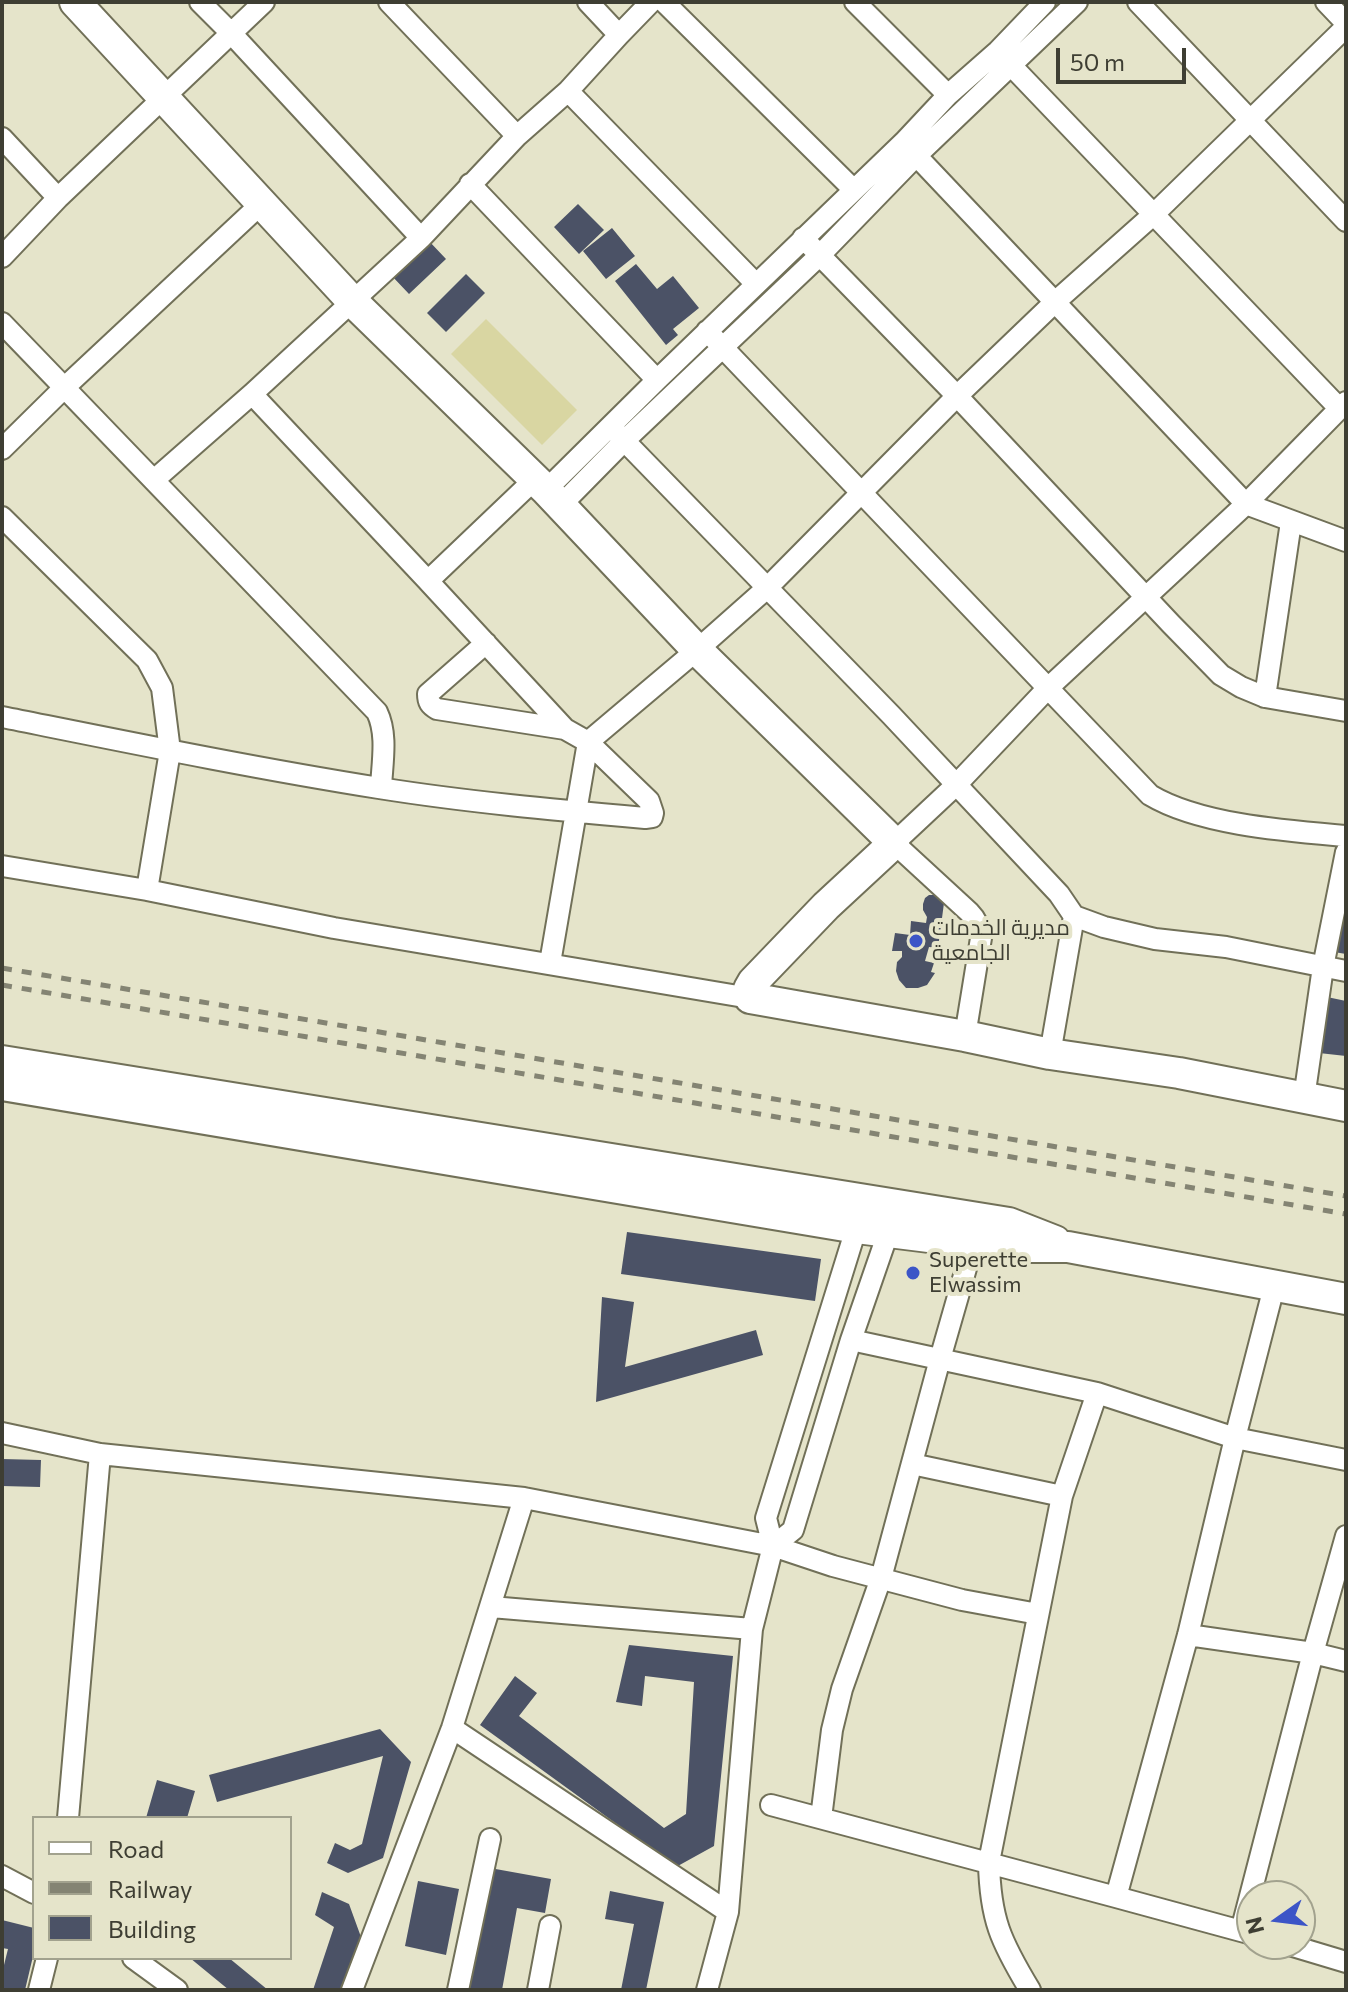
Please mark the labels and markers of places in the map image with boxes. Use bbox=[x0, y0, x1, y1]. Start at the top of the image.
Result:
place label: مديرية الخدمات الجامعية bbox=[932, 915, 1070, 966]
marker: مديرية الخدمات الجامعية bbox=[907, 932, 925, 950]
place label: Superette Elwassim bbox=[929, 1247, 1028, 1298]
marker: Superette Elwassim bbox=[904, 1264, 922, 1282]

